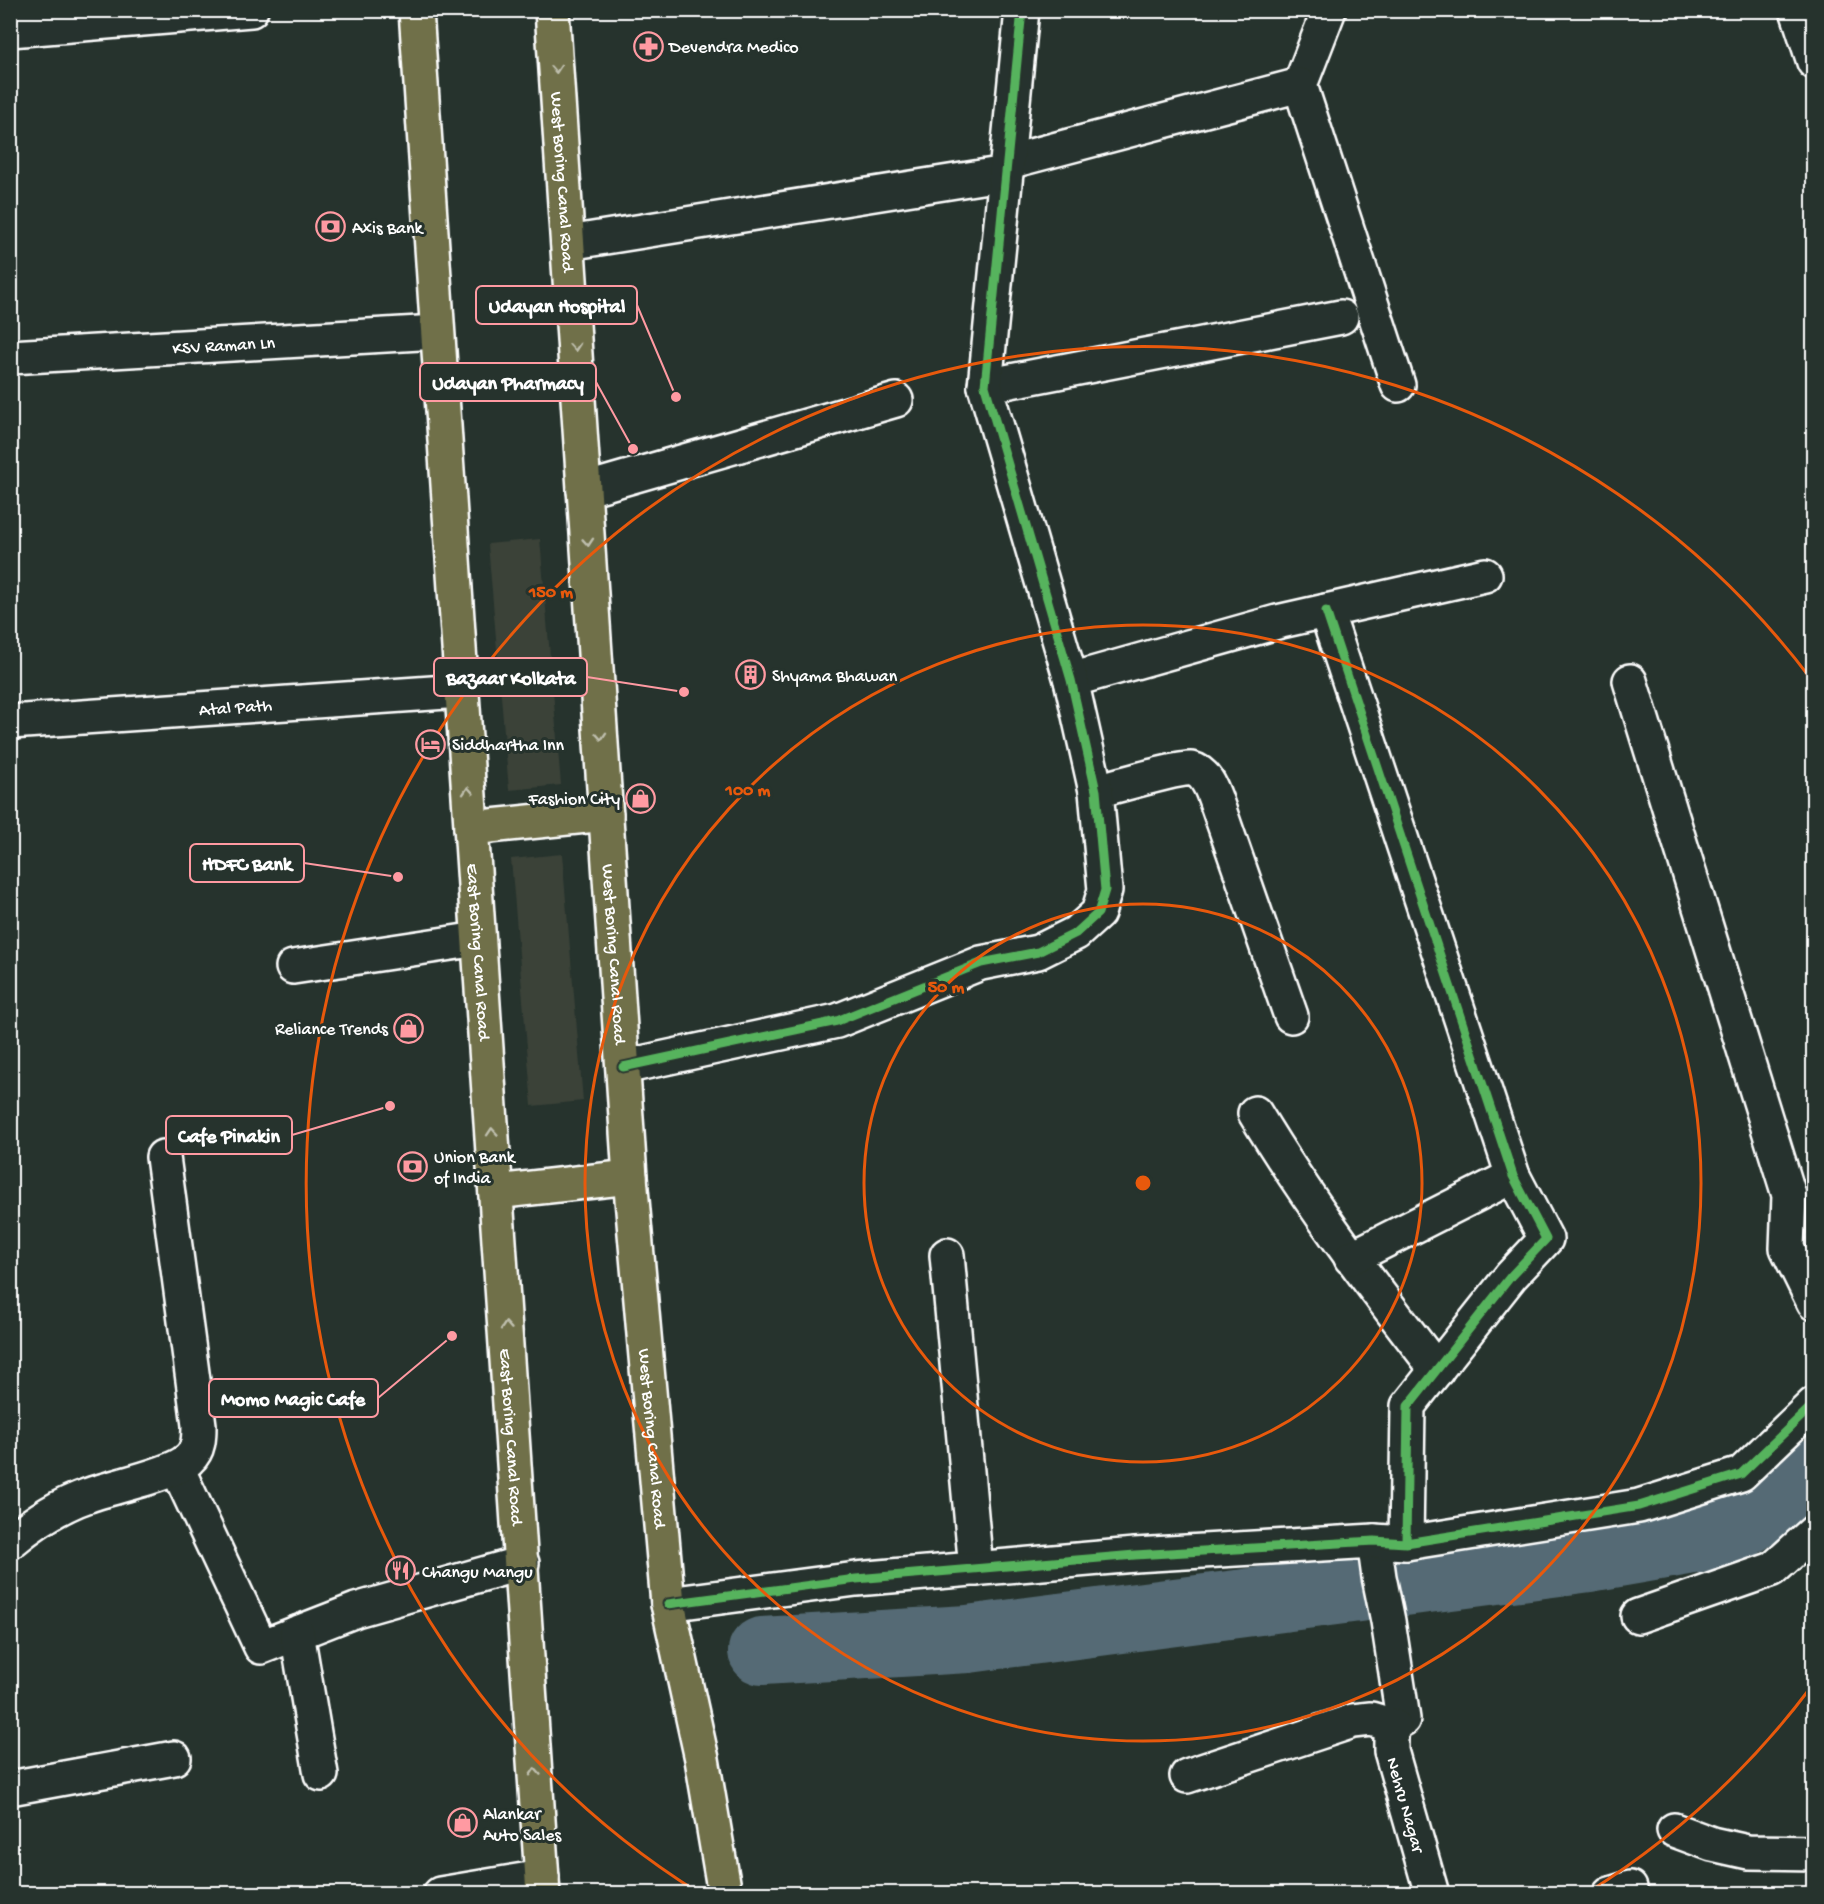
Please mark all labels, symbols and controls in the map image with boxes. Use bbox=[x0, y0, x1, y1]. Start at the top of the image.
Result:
pharmacy icon: Devendra Medico bbox=[632, 30, 664, 62]
place label: Devendra Medico bbox=[668, 38, 799, 59]
one-way arrow bbox=[549, 64, 562, 73]
street label: West Boring Canal Road bbox=[544, 91, 578, 274]
bank icon: Axis Bank bbox=[315, 211, 347, 243]
place label: Axis Bank bbox=[352, 219, 425, 240]
callout: Udayan Hospital bbox=[476, 286, 637, 324]
text: Udayan Hospital bbox=[489, 297, 626, 320]
street label: KSV Raman Ln bbox=[172, 333, 276, 360]
one-way arrow bbox=[568, 343, 581, 352]
callout: Udayan Pharmacy bbox=[420, 363, 596, 401]
text: Udayan Pharmacy bbox=[432, 374, 584, 397]
one-way arrow bbox=[581, 537, 594, 546]
text: 150 m bbox=[528, 583, 573, 604]
callout: Bazaar Kolkata bbox=[434, 658, 587, 696]
building icon: Shyama Bhawan bbox=[735, 659, 767, 691]
place label: Shyama Bhawan bbox=[772, 667, 898, 688]
text: Bazaar Kolkata bbox=[445, 669, 577, 692]
street label: Atal Path bbox=[198, 696, 273, 722]
hotel icon: Siddhartha Inn bbox=[415, 728, 447, 760]
one-way arrow bbox=[594, 732, 607, 741]
place label: Siddhartha Inn bbox=[452, 736, 565, 757]
text: 100 m bbox=[725, 781, 771, 802]
shop icon: Fashion City bbox=[625, 782, 657, 814]
one-way arrow bbox=[462, 786, 475, 795]
place label: Fashion City bbox=[528, 790, 620, 811]
callout: HDFC Bank bbox=[190, 844, 304, 882]
text: HDFC Bank bbox=[202, 855, 294, 878]
street label: East Boring Canal Road bbox=[461, 863, 494, 1043]
street label: West Boring Canal Road bbox=[596, 863, 629, 1046]
text: 50 m bbox=[928, 978, 965, 999]
shop icon: Reliance Trends bbox=[393, 1012, 425, 1044]
place label: Reliance Trends bbox=[275, 1020, 389, 1041]
callout: Cafe Pinakin bbox=[166, 1116, 292, 1154]
text: Cafe Pinakin bbox=[177, 1127, 280, 1150]
one-way arrow bbox=[486, 1127, 499, 1136]
place label: Union Bank of India bbox=[434, 1148, 517, 1190]
bank icon: Union Bank of India bbox=[397, 1150, 429, 1182]
centre of rings bbox=[1133, 1173, 1153, 1193]
one-way arrow bbox=[499, 1322, 512, 1331]
street label: East Boring Canal Road bbox=[493, 1348, 526, 1528]
street label: West Boring Canal Road bbox=[632, 1348, 669, 1531]
callout: Momo Magic Cafe bbox=[209, 1379, 378, 1417]
text: Momo Magic Cafe bbox=[221, 1390, 366, 1413]
restaurant icon: Changu Mangu bbox=[385, 1555, 417, 1587]
place label: Changu Mangu bbox=[422, 1563, 533, 1584]
street label: Nehru Nagar bbox=[1380, 1755, 1428, 1857]
one-way arrow bbox=[529, 1768, 542, 1777]
place label: Alankar Auto Sales bbox=[483, 1805, 563, 1847]
shop icon: Alankar Auto Sales bbox=[446, 1807, 478, 1839]

